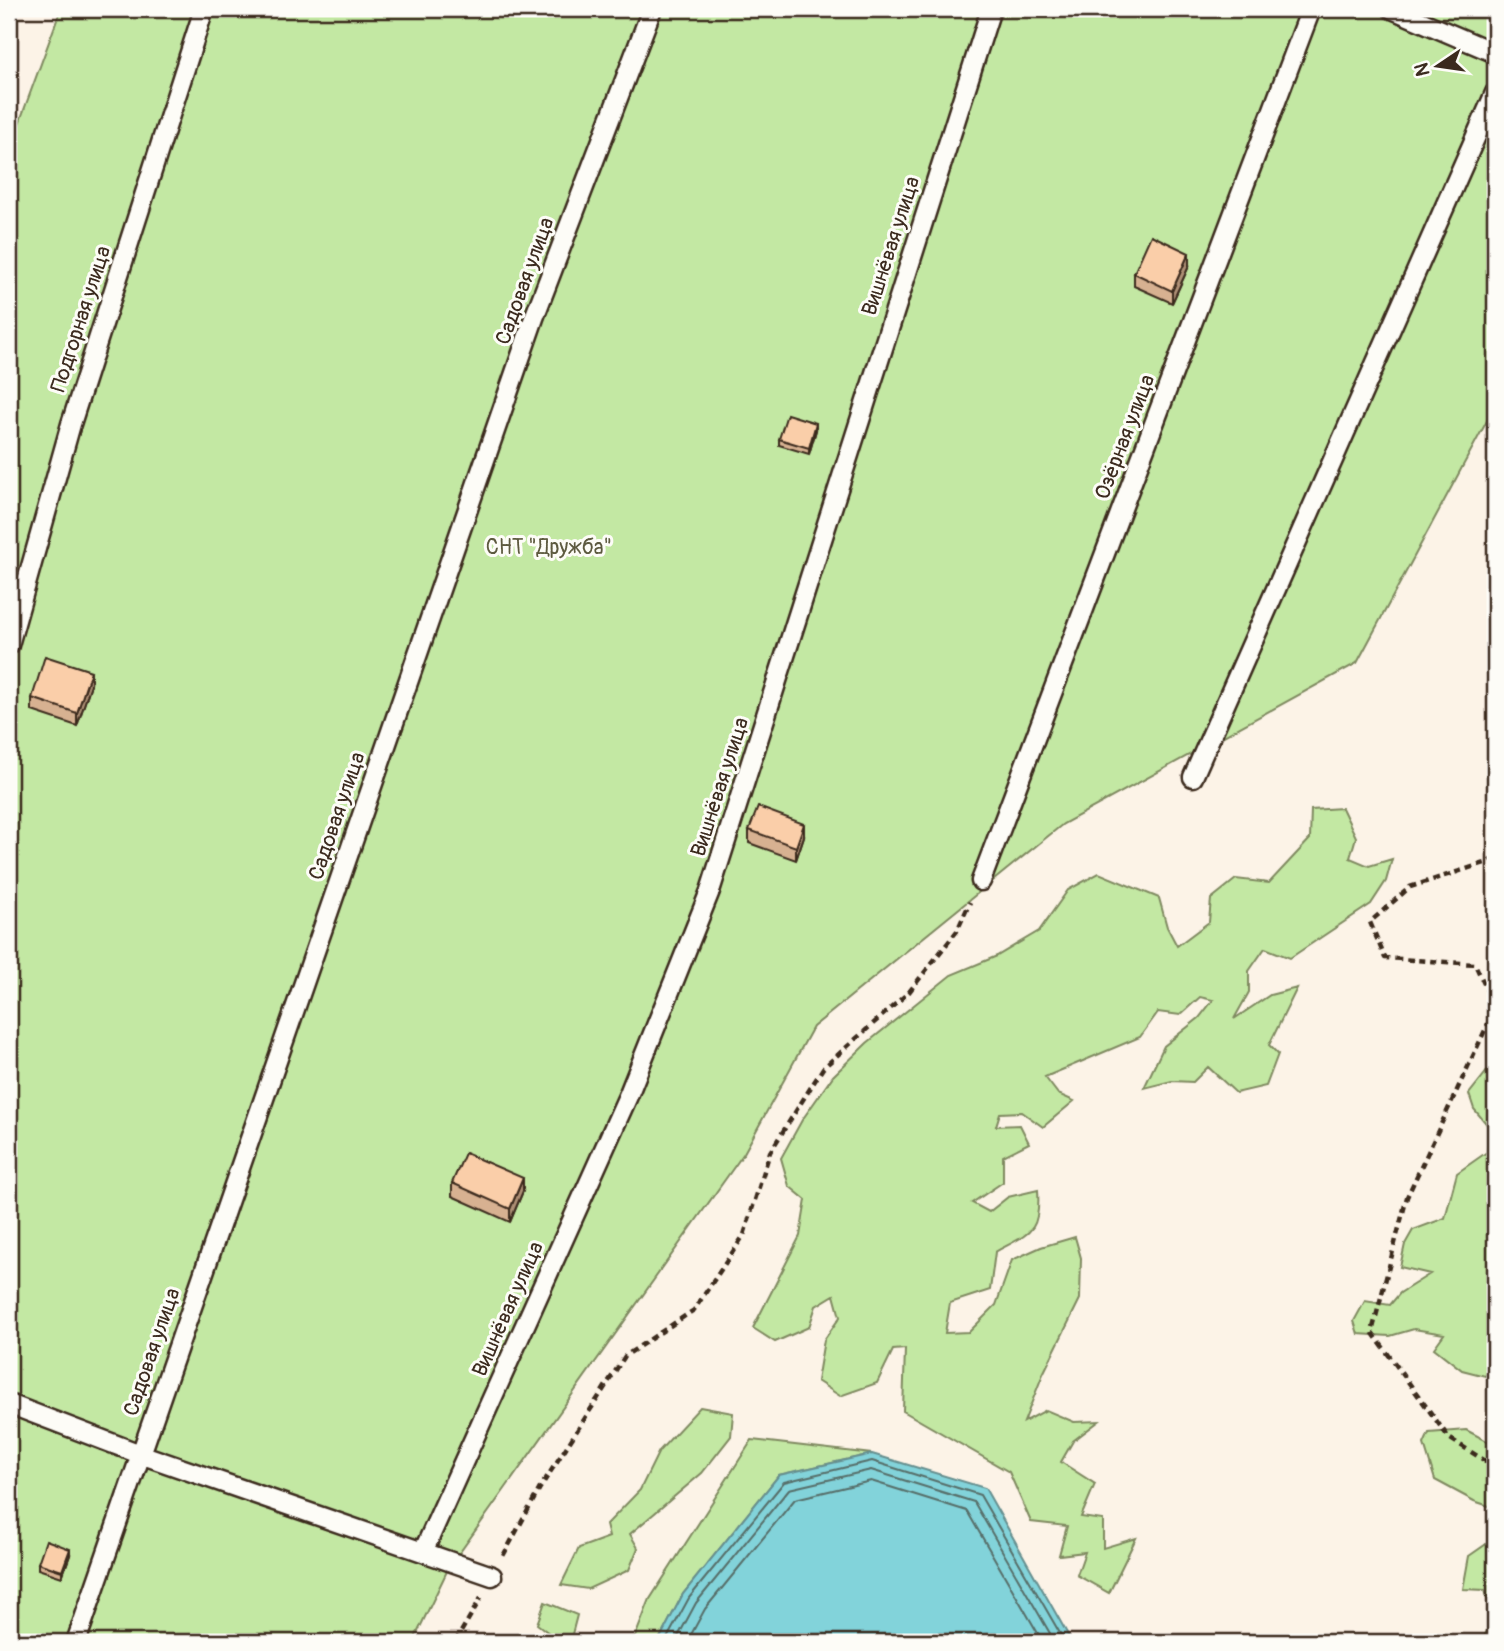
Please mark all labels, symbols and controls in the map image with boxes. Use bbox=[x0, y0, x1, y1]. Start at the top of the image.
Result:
north arrow bbox=[1402, 32, 1472, 102]
text: N bbox=[1409, 60, 1436, 79]
street label: Вишнёвая улица bbox=[856, 173, 926, 319]
street label: Садовая улица bbox=[489, 214, 561, 348]
street label: Подгорная улица bbox=[45, 243, 117, 395]
street label: Озёрная улица bbox=[1089, 371, 1161, 503]
park label: СНТ "Дружба" bbox=[486, 534, 612, 561]
street label: Вишнёвая улица bbox=[685, 714, 755, 860]
street label: Садовая улица bbox=[303, 749, 371, 883]
street label: Вишнёвая улица bbox=[466, 1237, 550, 1381]
street label: Садовая улица bbox=[118, 1285, 186, 1419]

